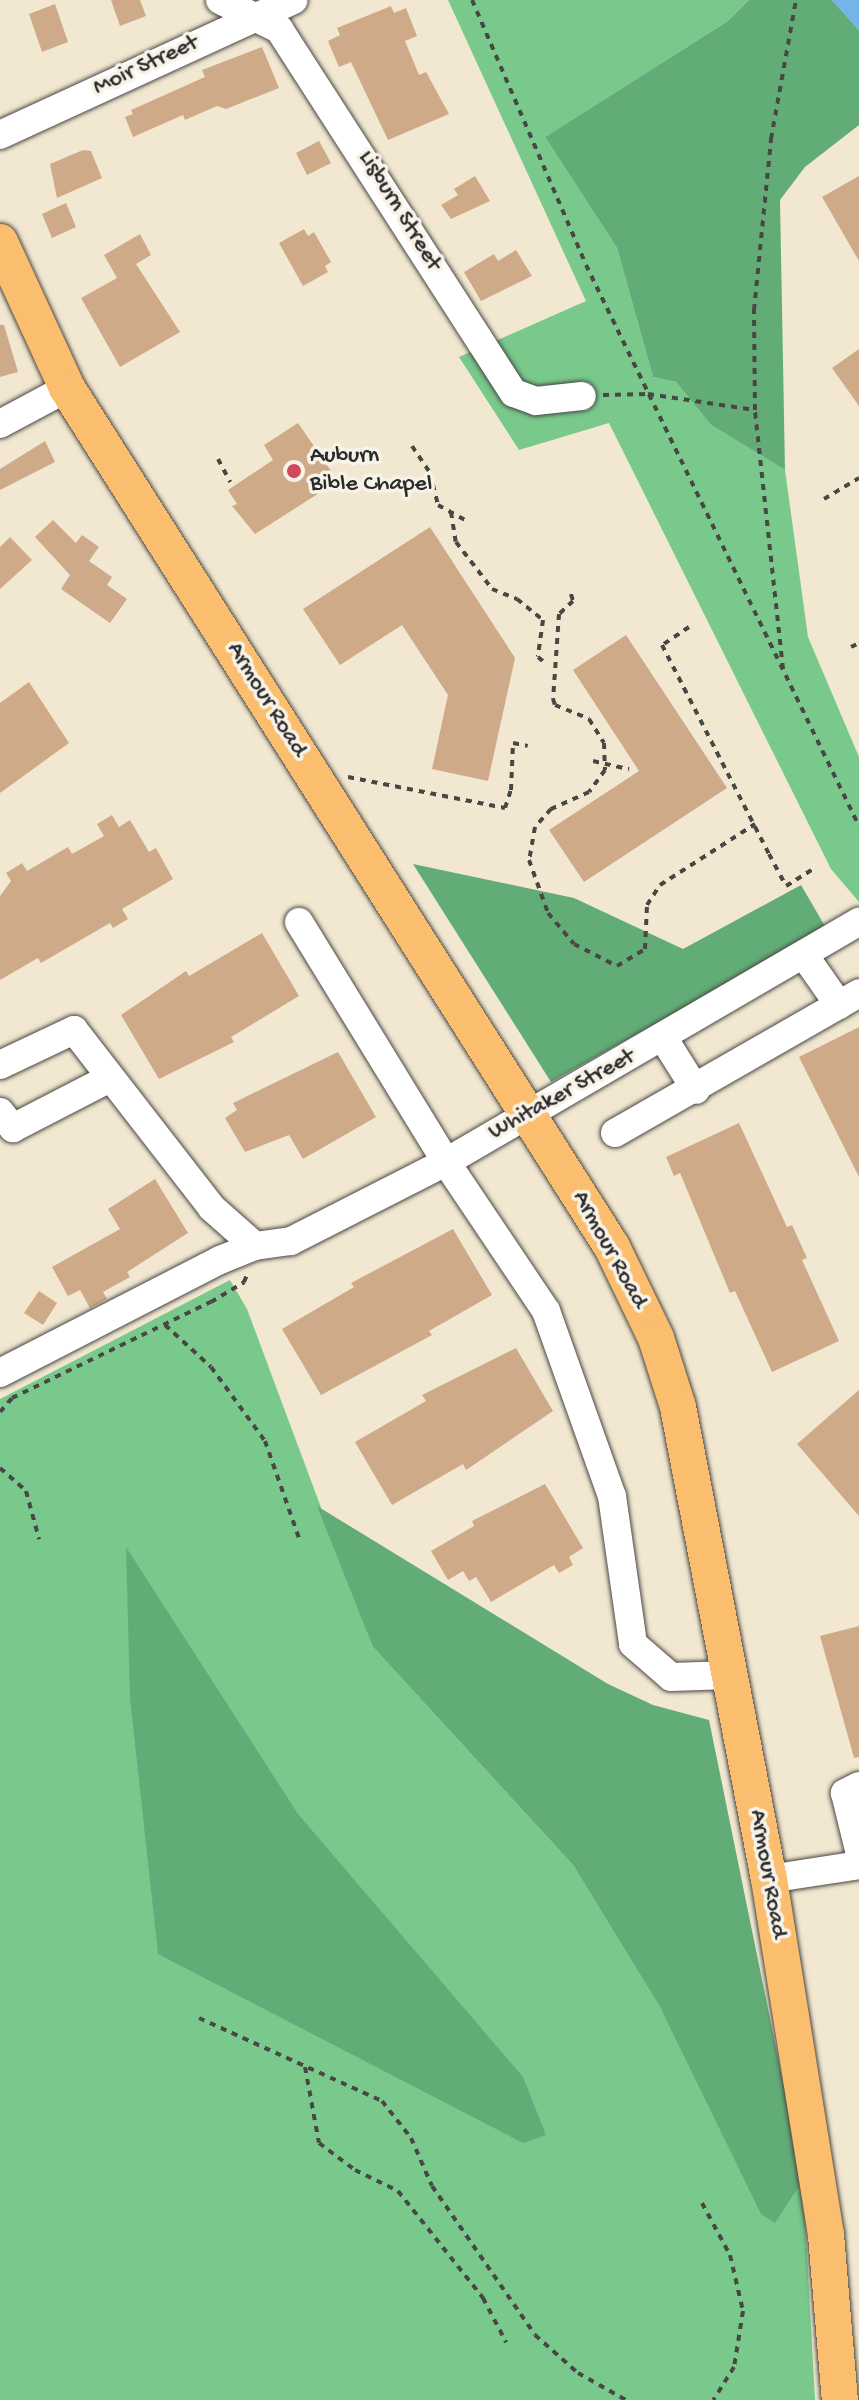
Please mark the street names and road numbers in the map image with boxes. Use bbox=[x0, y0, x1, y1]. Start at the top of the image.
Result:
street label: Moir Street bbox=[89, 29, 203, 103]
street label: Lisburn Street bbox=[351, 146, 447, 276]
street label: Armour Road bbox=[219, 637, 313, 763]
street label: Whitaker Street bbox=[484, 1043, 640, 1147]
street label: Armour Road bbox=[565, 1186, 653, 1314]
street label: Armour Road bbox=[742, 1807, 792, 1941]

